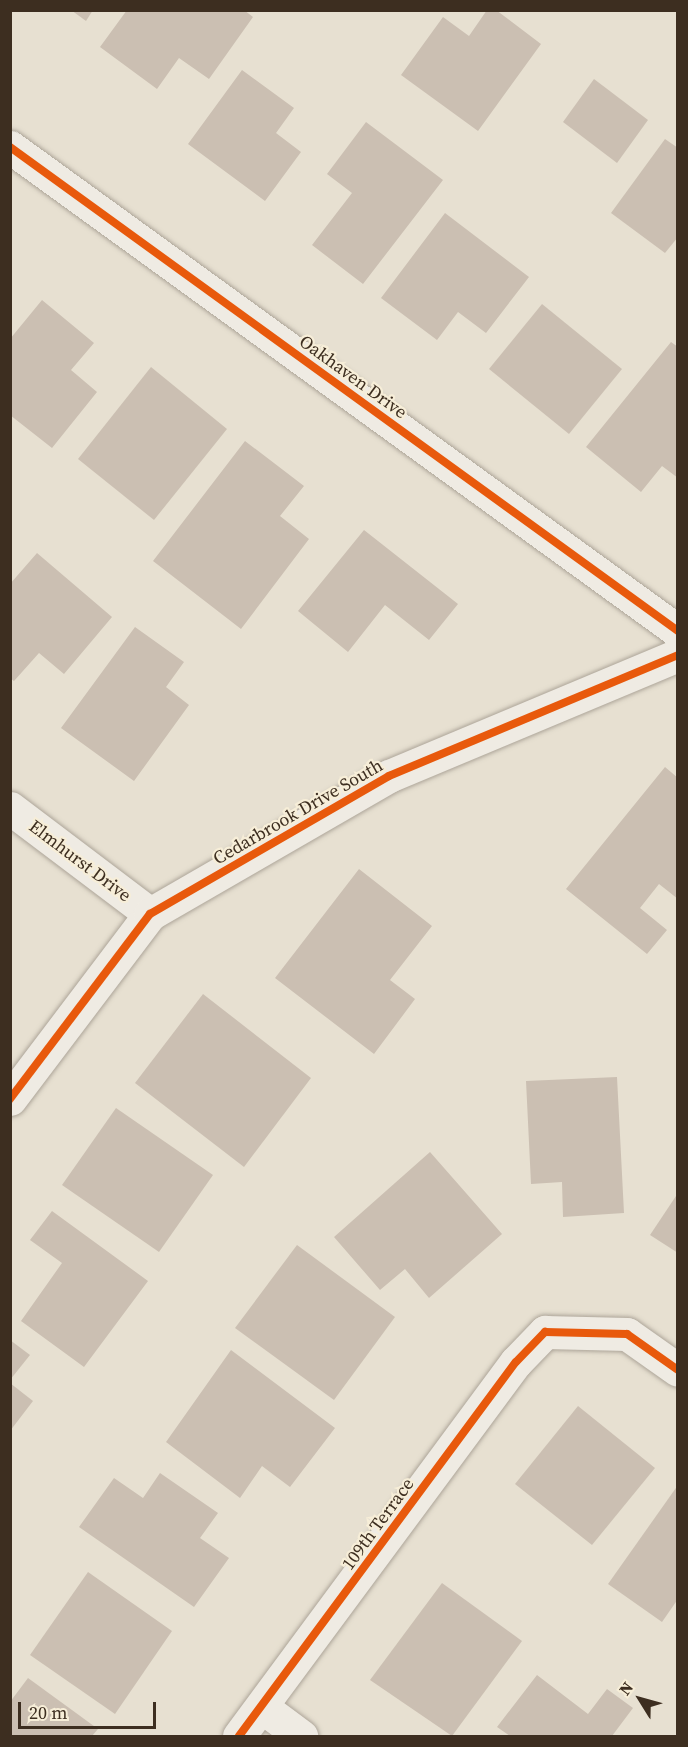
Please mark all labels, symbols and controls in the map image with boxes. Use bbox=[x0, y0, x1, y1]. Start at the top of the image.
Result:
street label: Oakhaven Drive bbox=[295, 331, 411, 423]
street label: Cedarbrook Drive South bbox=[209, 755, 387, 869]
street label: Elmhurst Drive bbox=[25, 816, 135, 906]
street label: 109th Terrace bbox=[337, 1474, 419, 1574]
north arrow bbox=[610, 1669, 670, 1729]
text: N bbox=[613, 1677, 638, 1699]
scale bar bbox=[21, 1690, 159, 1728]
text: 20 m bbox=[29, 1700, 67, 1725]

